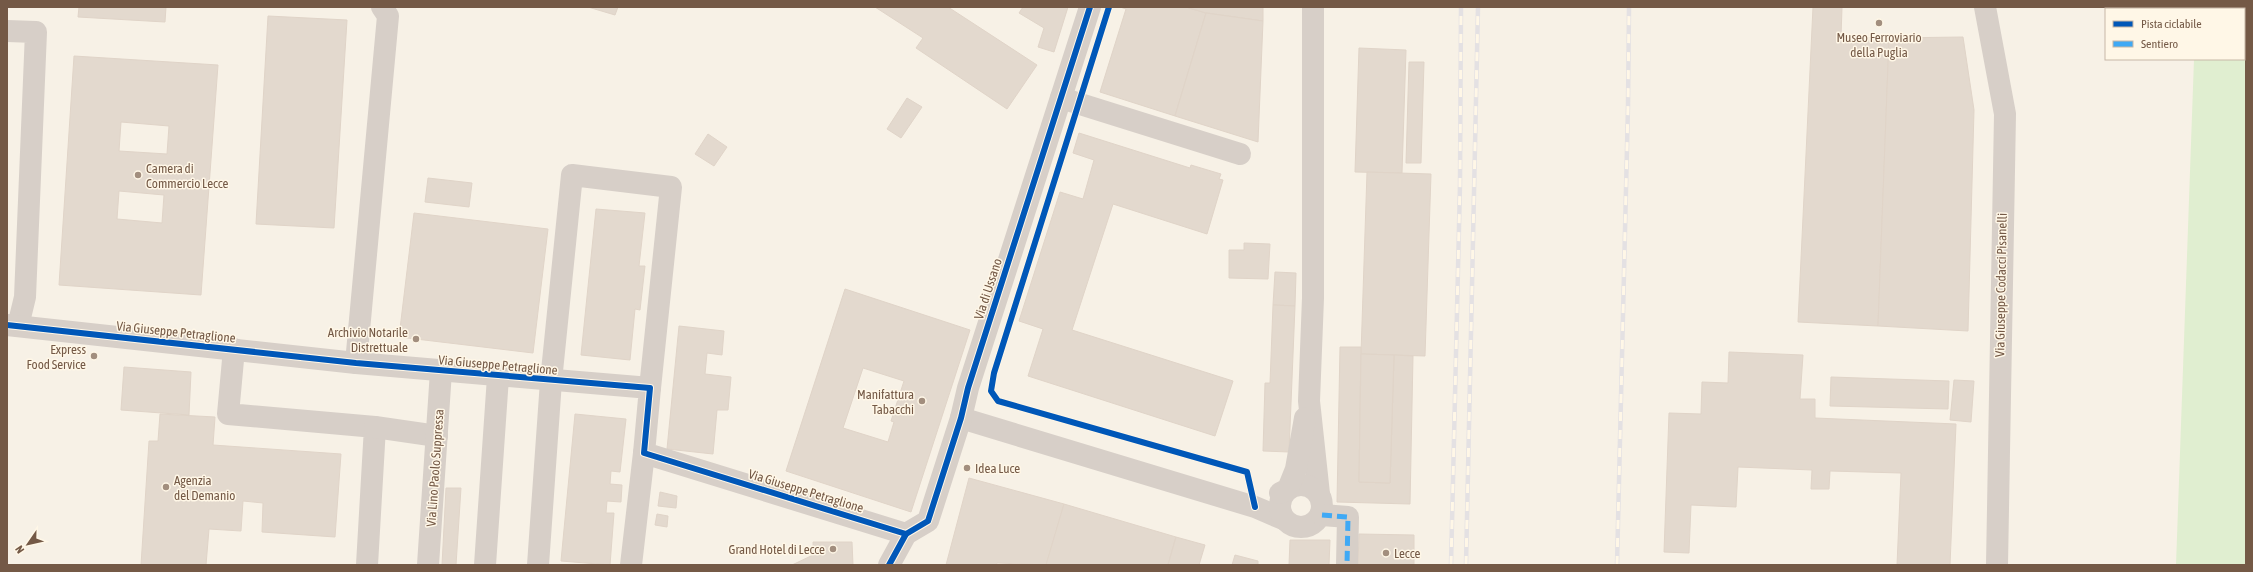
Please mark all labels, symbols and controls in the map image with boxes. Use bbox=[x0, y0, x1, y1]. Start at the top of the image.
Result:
legend bbox=[2105, 8, 2245, 60]
text: Pista ciclabile bbox=[2141, 17, 2202, 31]
marker: Museo Ferroviario della Puglia bbox=[1874, 18, 1884, 28]
place label: Museo Ferroviario della Puglia bbox=[1836, 30, 1922, 60]
text: Sentiero bbox=[2141, 37, 2179, 51]
place label: Camera di Commercio Lecce bbox=[146, 161, 229, 191]
marker: Camera di Commercio Lecce bbox=[133, 170, 143, 180]
street label: Via Giuseppe Codacci Pisanelli bbox=[1992, 213, 2010, 357]
street label: Via di Ussano bbox=[971, 257, 1005, 321]
street label: Via Giuseppe Petraglione bbox=[116, 318, 236, 346]
place label: Archivio Notarile Distrettuale bbox=[328, 325, 408, 355]
marker: Archivio Notarile Distrettuale bbox=[411, 334, 421, 344]
place label: Express Food Service bbox=[27, 342, 86, 372]
marker: Express Food Service bbox=[89, 351, 99, 361]
street label: Via Giuseppe Petraglione bbox=[438, 352, 558, 378]
place label: Manifattura Tabacchi bbox=[857, 387, 914, 417]
marker: Manifattura Tabacchi bbox=[917, 396, 927, 406]
street label: Via Lino Paolo Suppressa bbox=[423, 409, 447, 527]
place label: Idea Luce bbox=[975, 461, 1020, 476]
marker: Idea Luce bbox=[962, 463, 972, 473]
street label: Via Giuseppe Petraglione bbox=[747, 466, 866, 516]
place label: Agenzia del Demanio bbox=[174, 473, 235, 503]
marker: Agenzia del Demanio bbox=[161, 482, 171, 492]
north arrow bbox=[8, 524, 48, 564]
place label: Grand Hotel di Lecce bbox=[729, 542, 825, 557]
text: N bbox=[13, 544, 27, 556]
marker: Grand Hotel di Lecce bbox=[828, 544, 838, 554]
place label: Lecce bbox=[1394, 546, 1420, 561]
marker: Lecce bbox=[1381, 548, 1391, 558]

